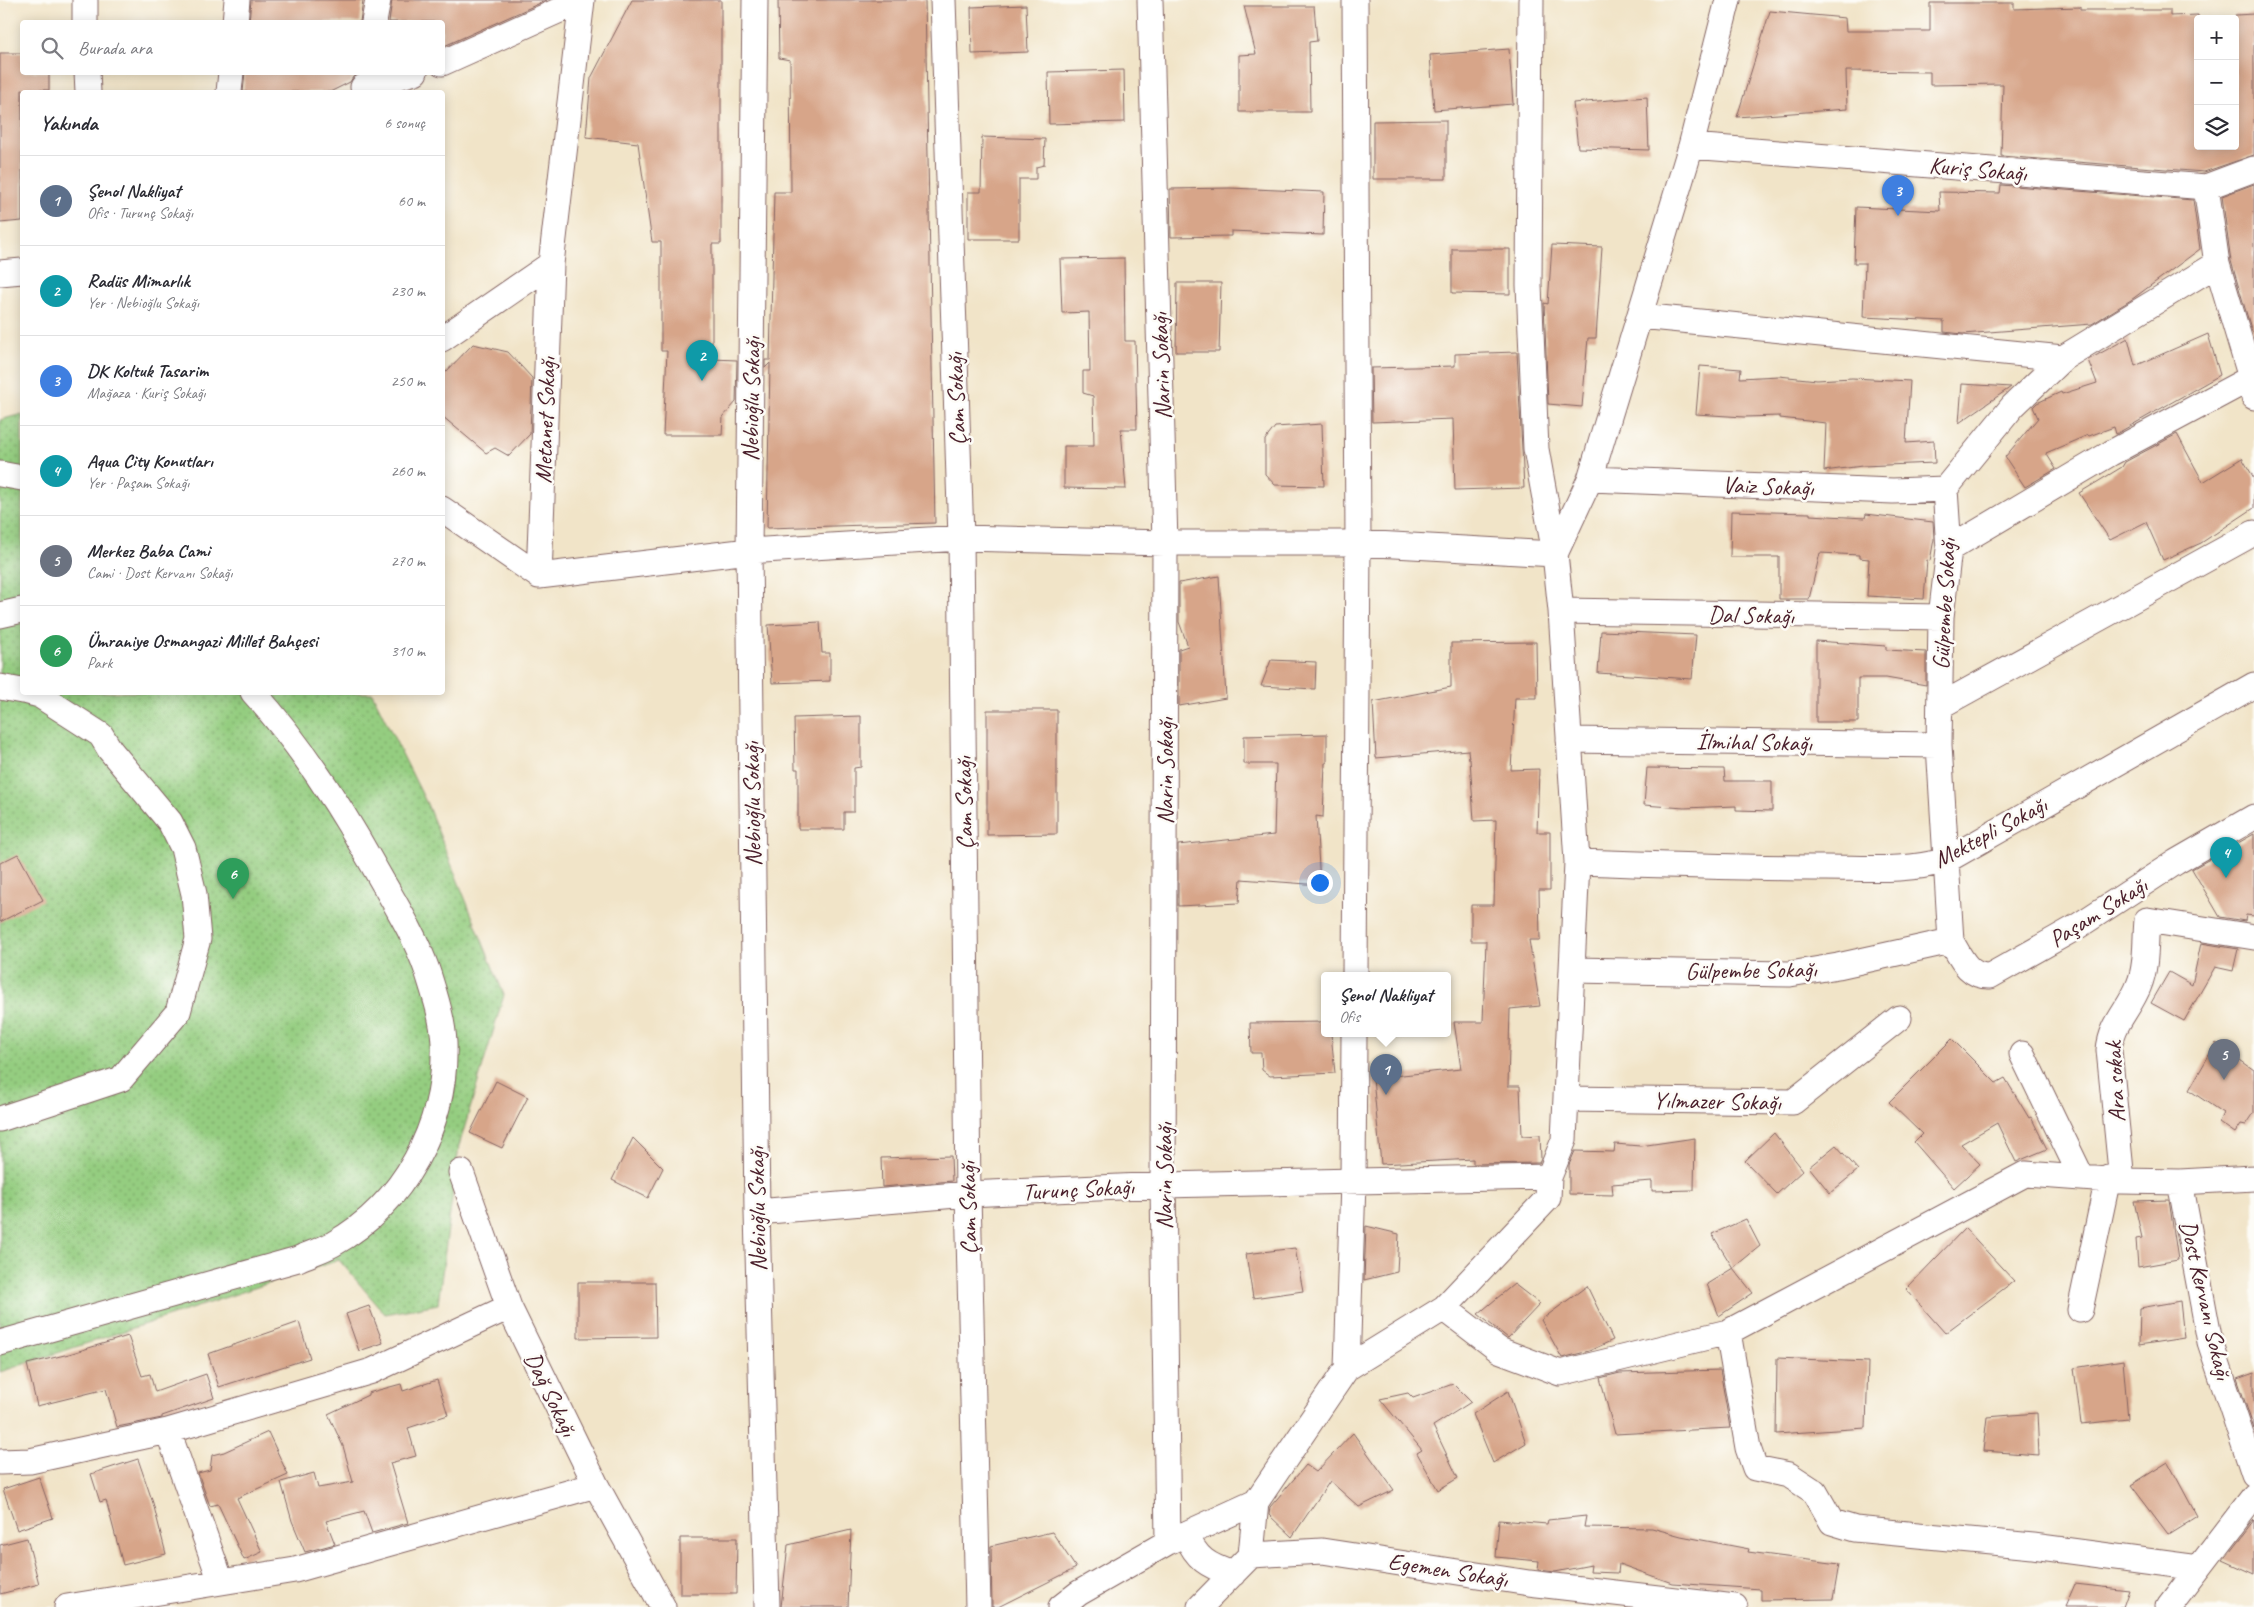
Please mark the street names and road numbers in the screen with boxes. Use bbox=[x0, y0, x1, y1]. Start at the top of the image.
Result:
street label: Kuriş Sokağı bbox=[1928, 150, 2030, 188]
street label: Narin Sokağı bbox=[1144, 311, 1178, 420]
street label: Nebioğlu Sokağı bbox=[735, 335, 767, 462]
street label: Çam Sokağı bbox=[939, 350, 973, 446]
street label: Metanet Sokağı bbox=[528, 355, 562, 484]
street label: Vaiz Sokağı bbox=[1722, 469, 1816, 503]
street label: Gülpembe Sokağı bbox=[1926, 536, 1962, 670]
street label: Dal Sokağı bbox=[1708, 599, 1796, 631]
street label: Narin Sokağı bbox=[1150, 716, 1180, 825]
street label: İlmihal Sokağı bbox=[1696, 726, 1814, 758]
street label: Nebioğlu Sokağı bbox=[736, 740, 768, 867]
street label: Çam Sokağı bbox=[948, 755, 980, 850]
street label: Mektepli Sokağı bbox=[1928, 789, 2053, 874]
street label: Paşam Sokağı bbox=[2043, 869, 2154, 954]
street label: Gülpembe Sokağı bbox=[1685, 954, 1818, 986]
street label: Ara sokak bbox=[2098, 1039, 2132, 1123]
street label: Yılmazer Sokağı bbox=[1653, 1085, 1783, 1117]
street label: Narin Sokağı bbox=[1149, 1121, 1179, 1230]
street label: Nebioğlu Sokağı bbox=[741, 1145, 773, 1272]
street label: Çam Sokağı bbox=[952, 1160, 984, 1255]
street label: Turunç Sokağı bbox=[1021, 1171, 1136, 1207]
street label: Dost Kervanı Sokağı bbox=[2173, 1218, 2239, 1384]
street label: Dağ Sokağı bbox=[518, 1347, 585, 1442]
street label: Egemen Sokağı bbox=[1386, 1546, 1511, 1594]

